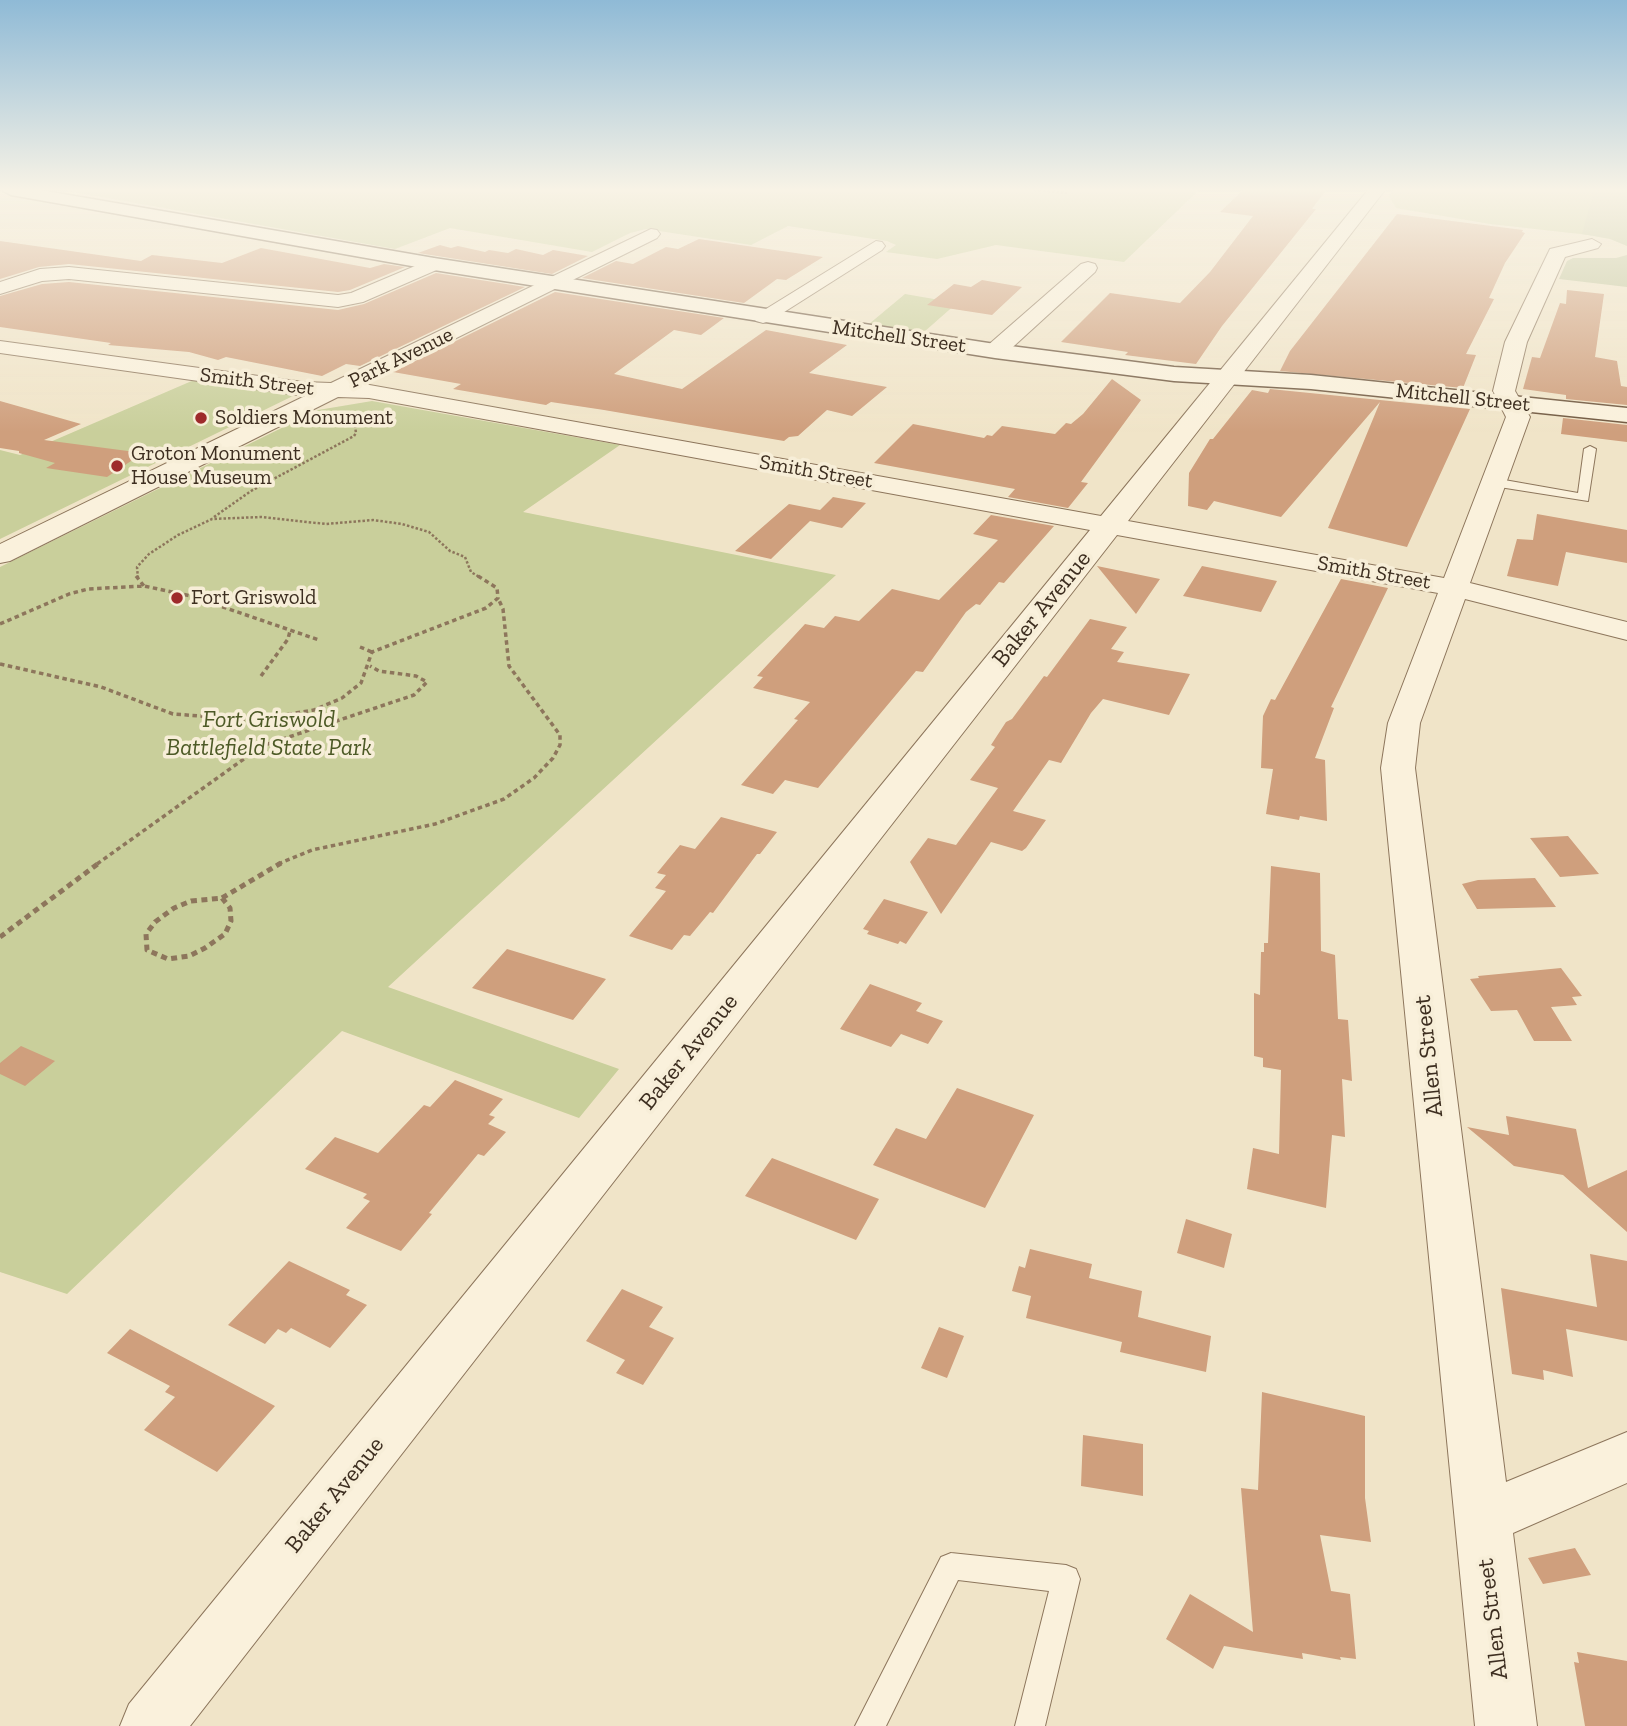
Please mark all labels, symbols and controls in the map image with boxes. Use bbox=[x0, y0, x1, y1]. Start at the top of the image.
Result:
street label: Mitchell Street bbox=[831, 315, 967, 359]
street label: Park Avenue bbox=[345, 322, 457, 394]
street label: Smith Street bbox=[198, 362, 316, 402]
street label: Mitchell Street bbox=[1395, 378, 1531, 418]
place label: Soldiers Monument bbox=[215, 405, 393, 431]
marker: Soldiers Monument bbox=[193, 410, 209, 426]
place label: Groton Monument House Museum bbox=[131, 441, 301, 491]
street label: Smith Street bbox=[757, 450, 875, 494]
marker: Groton Monument House Museum bbox=[109, 458, 125, 474]
street label: Baker Avenue bbox=[986, 545, 1098, 673]
street label: Smith Street bbox=[1315, 551, 1433, 595]
place label: Fort Griswold bbox=[191, 585, 317, 611]
marker: Fort Griswold bbox=[169, 590, 185, 606]
park label: Fort Griswold Battlefield State Park bbox=[166, 706, 372, 762]
street label: Baker Avenue bbox=[633, 988, 745, 1116]
street label: Allen Street bbox=[1408, 994, 1450, 1118]
street label: Baker Avenue bbox=[279, 1431, 391, 1559]
street label: Allen Street bbox=[1471, 1557, 1515, 1681]

